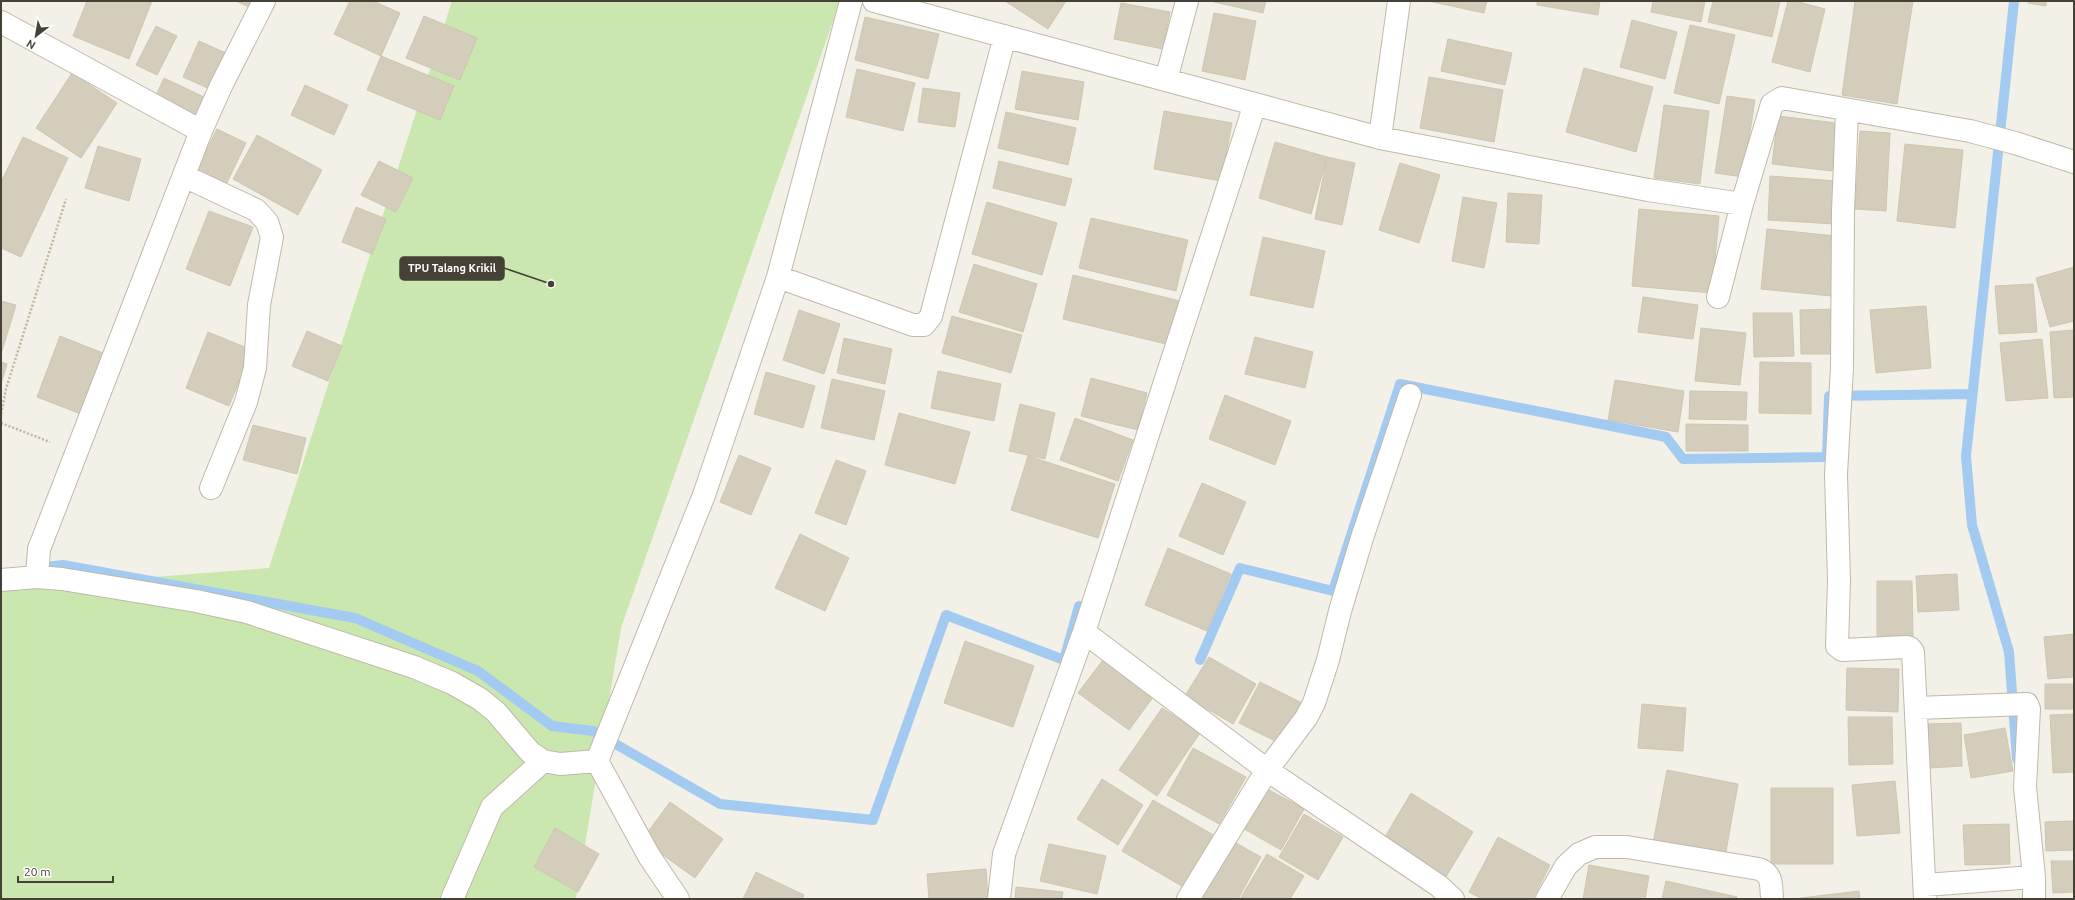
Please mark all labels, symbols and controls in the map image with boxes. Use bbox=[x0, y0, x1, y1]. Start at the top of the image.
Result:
north arrow bbox=[16, 16, 56, 56]
text: N bbox=[24, 37, 37, 52]
callout: TPU Talang Krikil bbox=[400, 257, 504, 280]
text: TPU Talang Krikil bbox=[408, 262, 497, 274]
scale bar bbox=[18, 858, 113, 884]
text: 20 m bbox=[24, 865, 51, 878]

